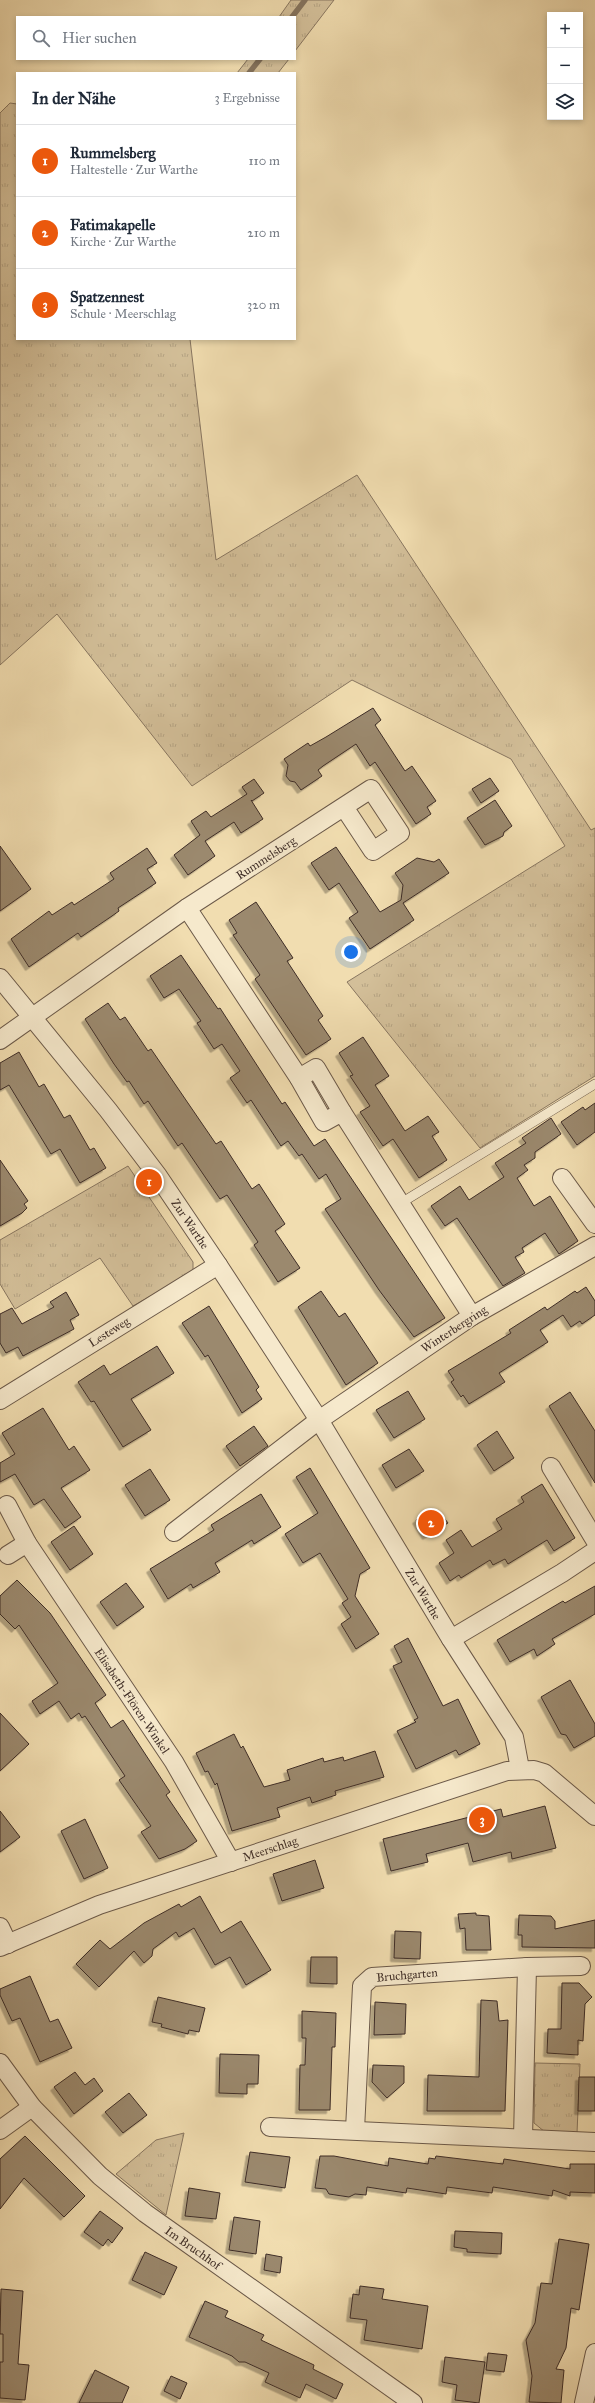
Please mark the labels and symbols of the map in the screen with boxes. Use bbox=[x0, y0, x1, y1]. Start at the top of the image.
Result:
street label: Rummelsberg bbox=[234, 833, 299, 883]
your location bbox=[341, 942, 361, 962]
pin: 1 bbox=[136, 1167, 162, 1197]
street label: Zur Warthe bbox=[168, 1196, 212, 1252]
street label: Winterbergring bbox=[418, 1302, 490, 1356]
street label: Lesteweg bbox=[86, 1314, 133, 1351]
pin: 2 bbox=[418, 1508, 444, 1538]
street label: Zur Warthe bbox=[402, 1566, 444, 1622]
street label: Elisabeth-Flören-Winkel bbox=[91, 1646, 173, 1757]
pin: 3 bbox=[469, 1805, 495, 1835]
street label: Meerschlag bbox=[241, 1833, 300, 1865]
street label: Bruchgarten bbox=[376, 1965, 439, 1986]
street label: Im Bruchhof bbox=[162, 2224, 225, 2274]

